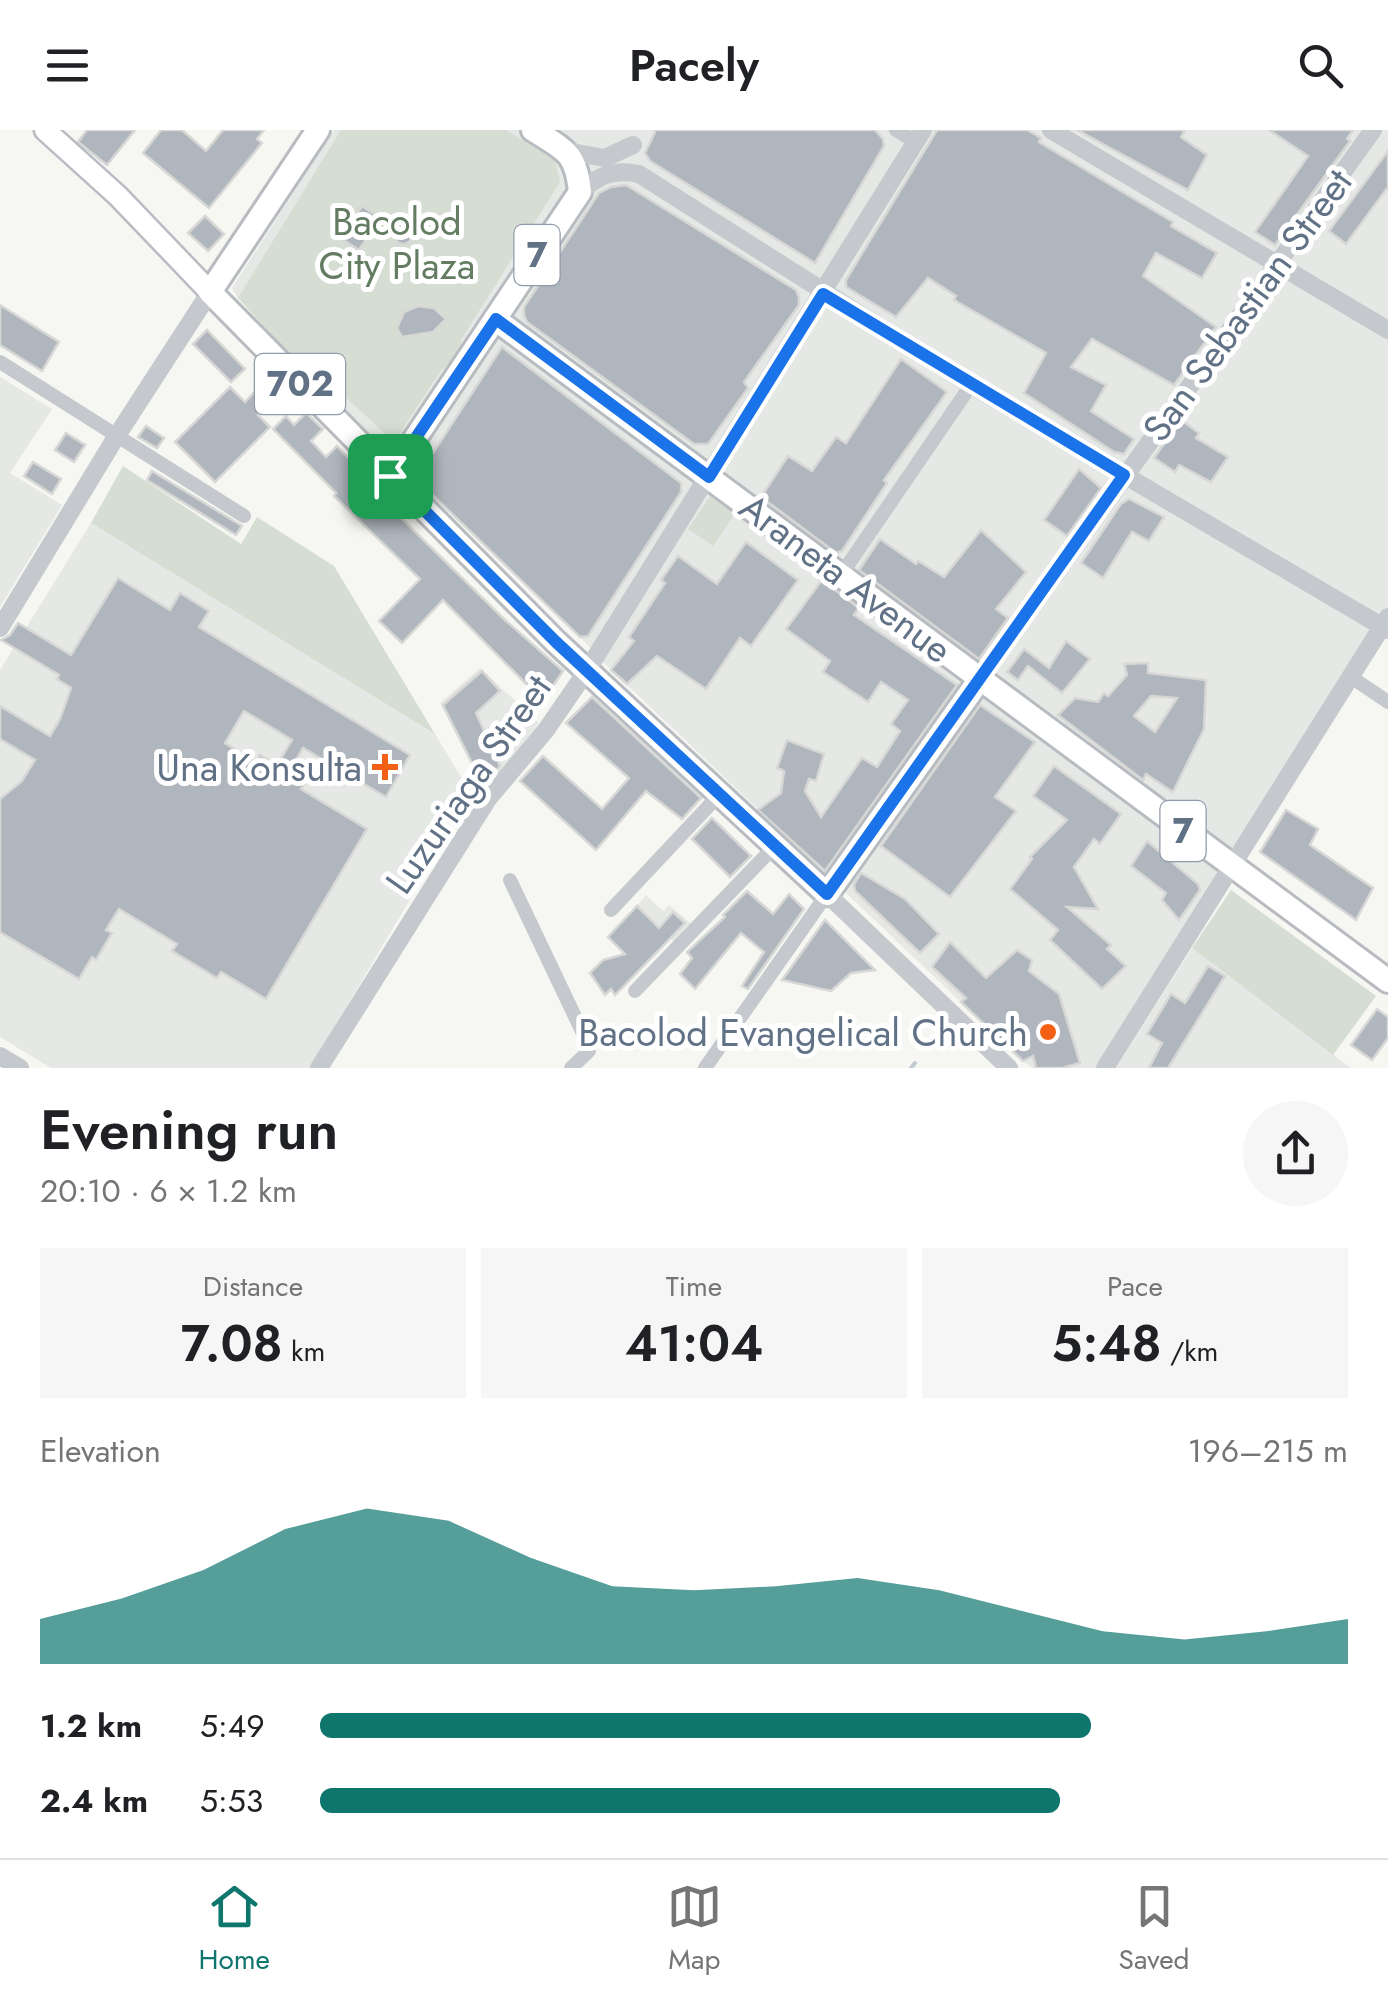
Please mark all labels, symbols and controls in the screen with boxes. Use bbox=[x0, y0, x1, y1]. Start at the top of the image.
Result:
text: Pacely bbox=[629, 33, 759, 98]
icon: menu bbox=[40, 38, 95, 93]
icon: search bbox=[1293, 38, 1348, 93]
street label: San Sebastian Street bbox=[1129, 157, 1365, 453]
park label: Bacolod City Plaza bbox=[319, 194, 475, 293]
road number: 7 bbox=[514, 225, 560, 285]
road number: 702 bbox=[255, 354, 345, 414]
pin bbox=[348, 434, 433, 519]
icon: arrive bbox=[363, 449, 418, 504]
street label: Araneta Avenue bbox=[728, 480, 964, 676]
street label: Luzuriaga Street bbox=[372, 663, 564, 905]
place label: Una Konsulta bbox=[156, 740, 362, 795]
marker: Una Konsulta bbox=[372, 754, 398, 780]
road number: 7 bbox=[1160, 801, 1206, 861]
place label: Bacolod Evangelical Church bbox=[578, 1005, 1028, 1060]
marker: Bacolod Evangelical Church bbox=[1037, 1021, 1059, 1043]
text: Evening run bbox=[40, 1090, 338, 1170]
button: share bbox=[1243, 1101, 1348, 1206]
text: 20:10 · 6 × 1.2 km bbox=[40, 1168, 297, 1214]
text: Distance bbox=[203, 1266, 303, 1307]
text: Time bbox=[666, 1266, 722, 1307]
text: Pace bbox=[1107, 1266, 1163, 1307]
text: 7.08 bbox=[181, 1307, 283, 1380]
text: 41:04 bbox=[625, 1307, 763, 1380]
text: 5:48 bbox=[1052, 1307, 1161, 1380]
text: km bbox=[283, 1331, 325, 1372]
text: /km bbox=[1161, 1331, 1218, 1372]
text: Elevation bbox=[40, 1428, 161, 1474]
text: 196–215 m bbox=[1188, 1428, 1348, 1474]
text: 1.2 km bbox=[40, 1703, 142, 1749]
text: 5:49 bbox=[200, 1703, 265, 1749]
text: 2.4 km bbox=[40, 1778, 148, 1824]
text: 5:53 bbox=[200, 1778, 263, 1824]
tab: Home bbox=[198, 1879, 270, 1980]
tab: Map bbox=[667, 1879, 722, 1980]
tab: Saved bbox=[1119, 1879, 1190, 1980]

